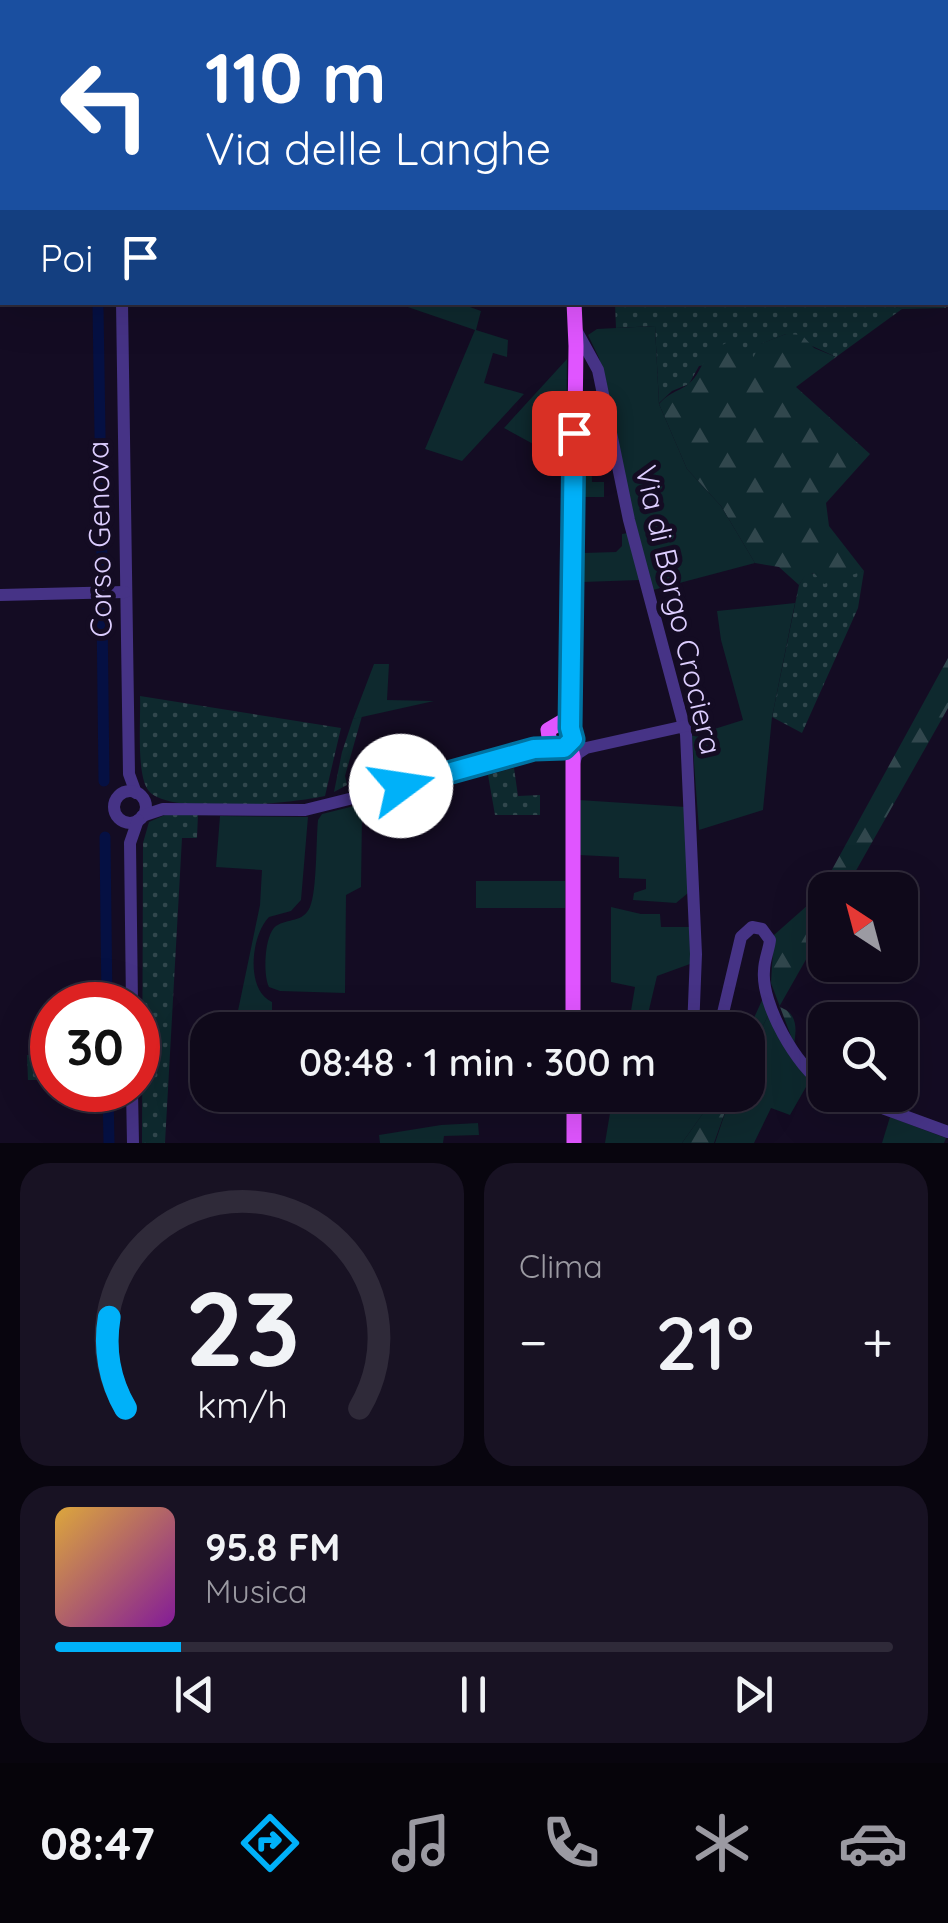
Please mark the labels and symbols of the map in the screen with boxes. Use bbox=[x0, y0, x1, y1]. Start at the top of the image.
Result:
pin bbox=[532, 391, 617, 476]
street label: Corso Genova bbox=[78, 440, 120, 638]
street label: Via di Borgo Crociera bbox=[627, 462, 731, 758]
position arrow bbox=[349, 734, 453, 838]
north arrow bbox=[808, 872, 918, 982]
speed limit sign: 30 bbox=[30, 982, 160, 1112]

